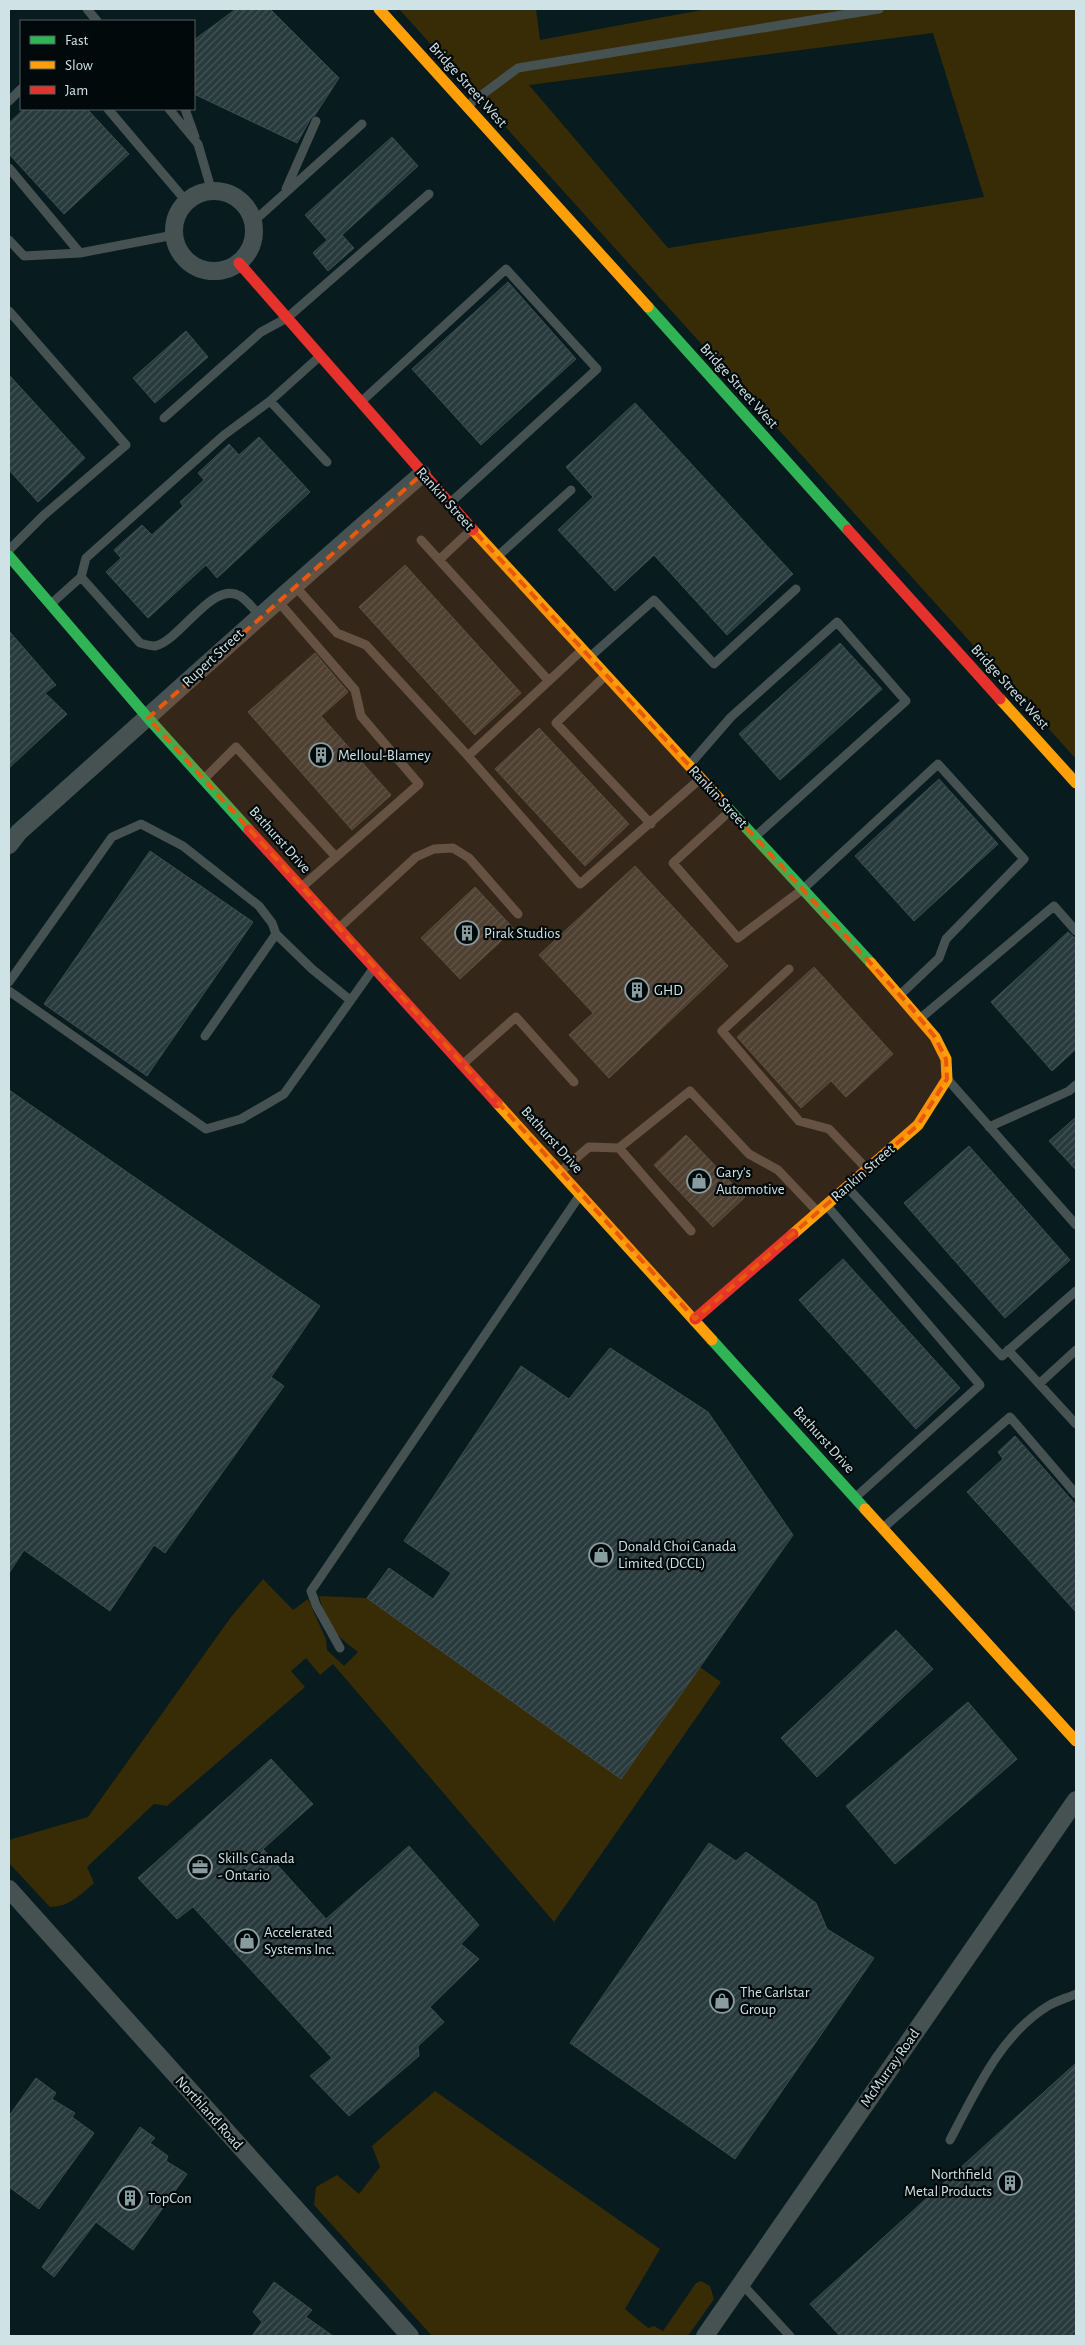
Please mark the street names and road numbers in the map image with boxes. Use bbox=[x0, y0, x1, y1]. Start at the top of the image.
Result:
street label: Bridge Street West bbox=[426, 40, 510, 131]
street label: Bridge Street West bbox=[697, 341, 781, 432]
street label: Rankin Street bbox=[413, 465, 477, 533]
street label: Rupert Street bbox=[179, 626, 247, 690]
street label: Bridge Street West bbox=[968, 642, 1052, 733]
street label: Rankin Street bbox=[686, 763, 750, 831]
street label: Bathurst Drive bbox=[246, 804, 314, 876]
street label: Bathurst Drive bbox=[518, 1104, 586, 1176]
street label: Rankin Street bbox=[828, 1141, 898, 1204]
street label: Bathurst Drive bbox=[790, 1404, 858, 1476]
street label: McMurray Road bbox=[858, 2026, 922, 2110]
street label: Northland Road bbox=[172, 2073, 246, 2153]

